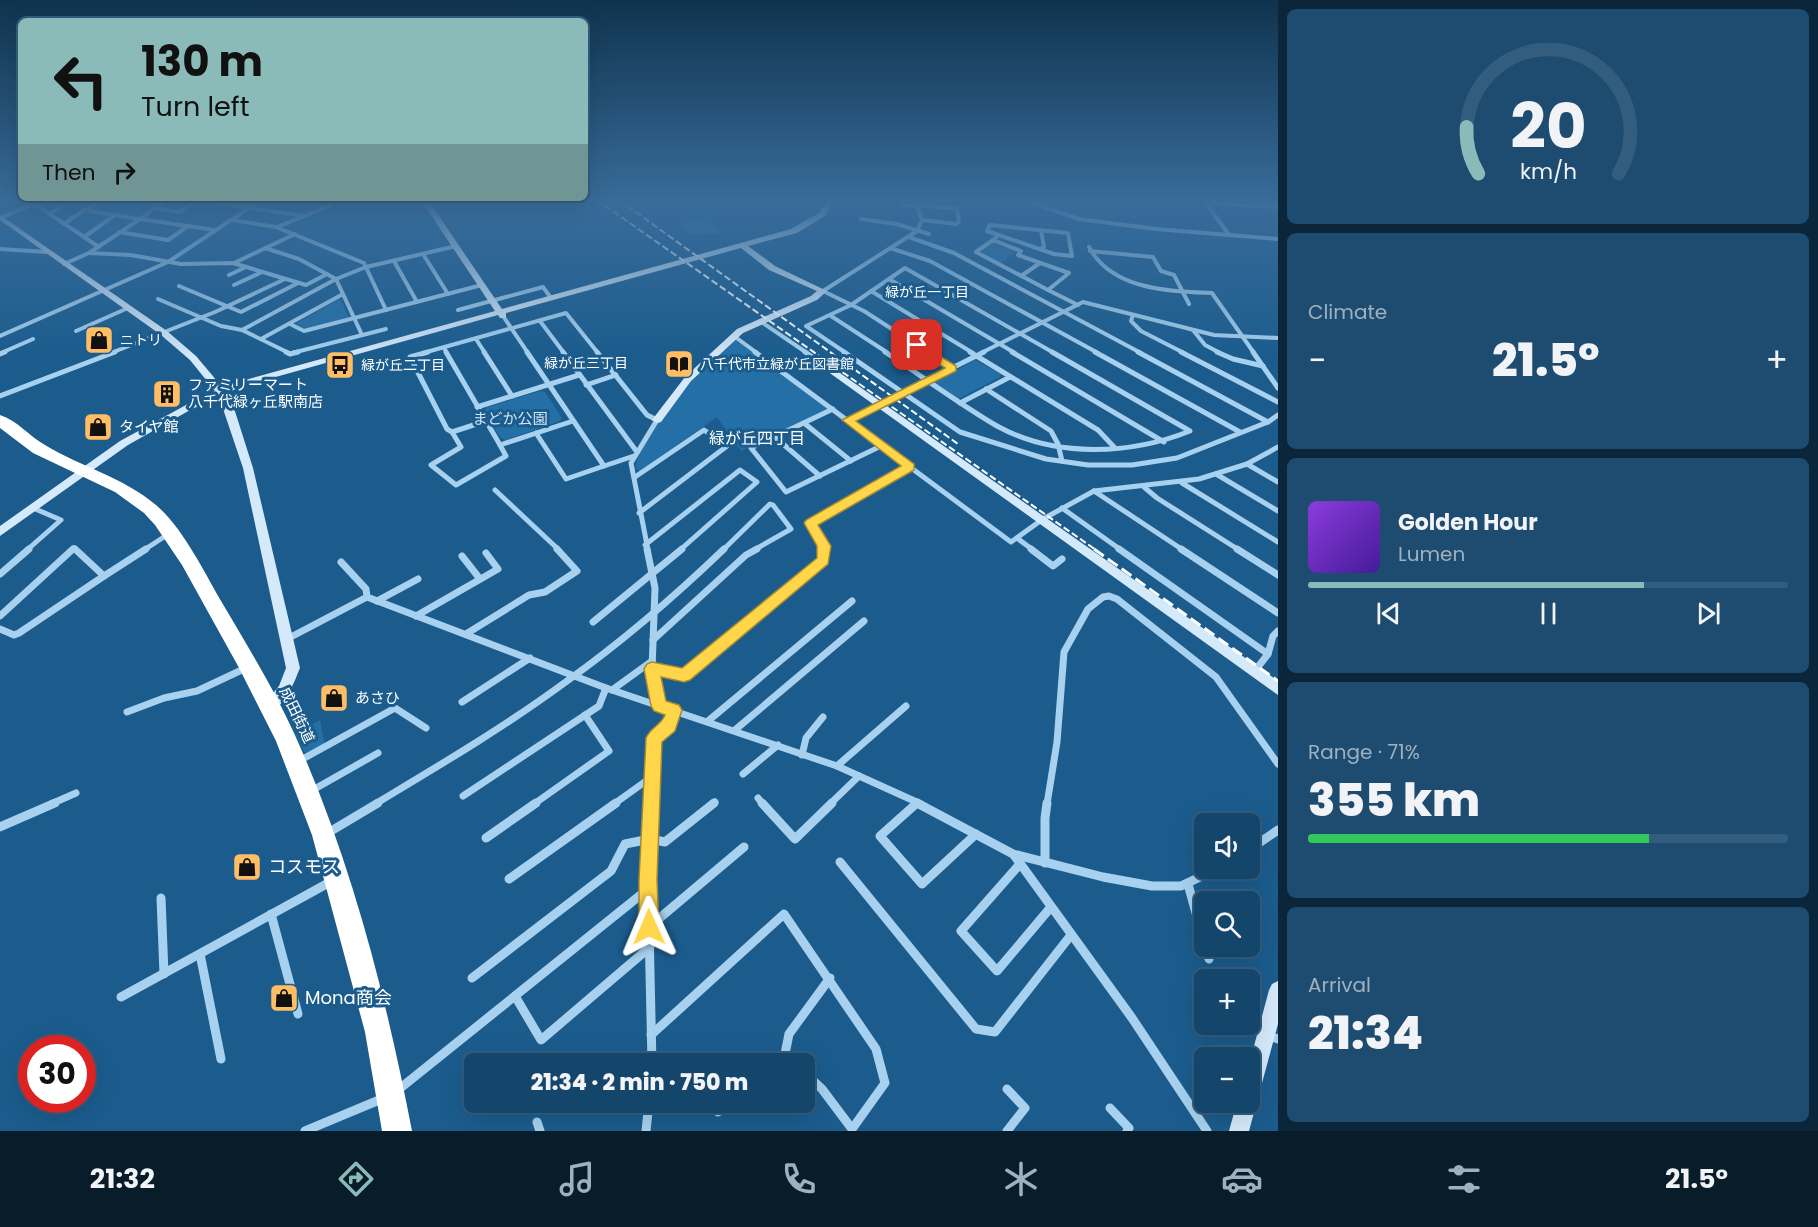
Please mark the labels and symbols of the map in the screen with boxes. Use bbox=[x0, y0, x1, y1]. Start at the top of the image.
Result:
district label: 緑が丘一丁目 bbox=[885, 282, 969, 302]
pin bbox=[891, 319, 942, 370]
shop icon: ニトリ bbox=[83, 324, 115, 356]
place label: ニトリ bbox=[120, 330, 162, 350]
library icon: 八千代市立緑が丘図書館 bbox=[663, 348, 695, 380]
bus stop icon: 緑が丘二丁目 bbox=[324, 349, 356, 381]
district label: 緑が丘三丁目 bbox=[544, 353, 628, 373]
place label: 八千代市立緑が丘図書館 bbox=[700, 354, 854, 374]
place label: 緑が丘二丁目 bbox=[361, 355, 445, 375]
place label: ファミリーマート 八千代緑ヶ丘駅南店 bbox=[188, 374, 323, 412]
building icon: ファミリーマート 八千代緑ヶ丘駅南店 bbox=[151, 378, 183, 410]
park label: まどか公園 bbox=[472, 408, 548, 429]
shop icon: タイヤ館 bbox=[82, 411, 114, 443]
place label: タイヤ館 bbox=[119, 416, 179, 437]
district label: 緑が丘四丁目 bbox=[709, 427, 805, 450]
shop icon: あさひ bbox=[318, 682, 350, 714]
street label: 成田街道 bbox=[275, 683, 320, 746]
place label: あさひ bbox=[355, 687, 400, 708]
shop icon: コスモス bbox=[231, 851, 263, 883]
place label: コスモス bbox=[268, 854, 340, 879]
position arrow bbox=[617, 895, 681, 959]
shop icon: Mona商会 bbox=[268, 982, 300, 1014]
place label: Mona商会 bbox=[305, 985, 392, 1010]
speed limit sign: 30 bbox=[18, 1035, 96, 1113]

